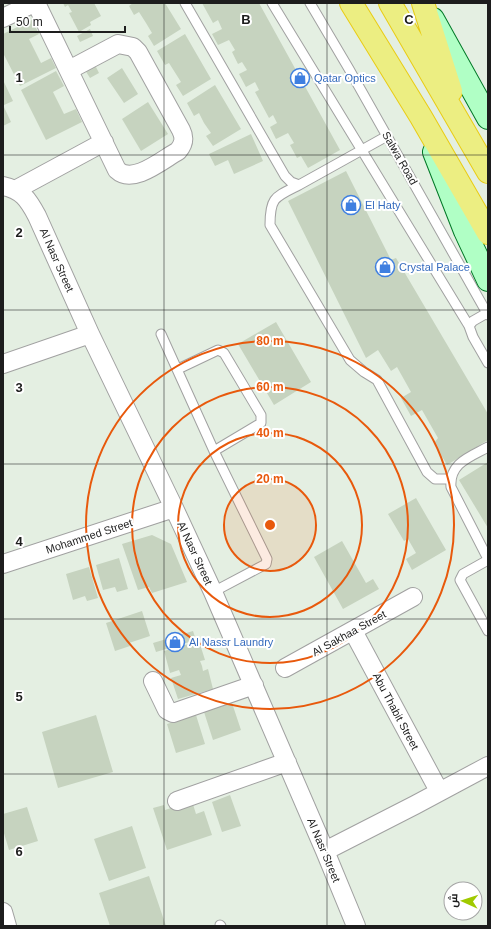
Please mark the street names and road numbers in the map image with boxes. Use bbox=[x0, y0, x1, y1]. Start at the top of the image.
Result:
street label: Salwa Road bbox=[380, 129, 420, 187]
street label: Al Nasr Street bbox=[38, 226, 76, 294]
street label: Mohammed Street bbox=[44, 516, 134, 556]
street label: Al Nasr Street bbox=[175, 519, 215, 587]
street label: Al Sakhaa Street bbox=[310, 608, 388, 658]
street label: Abu Thabit Street bbox=[371, 670, 421, 752]
street label: Al Nasr Street bbox=[305, 816, 343, 884]

